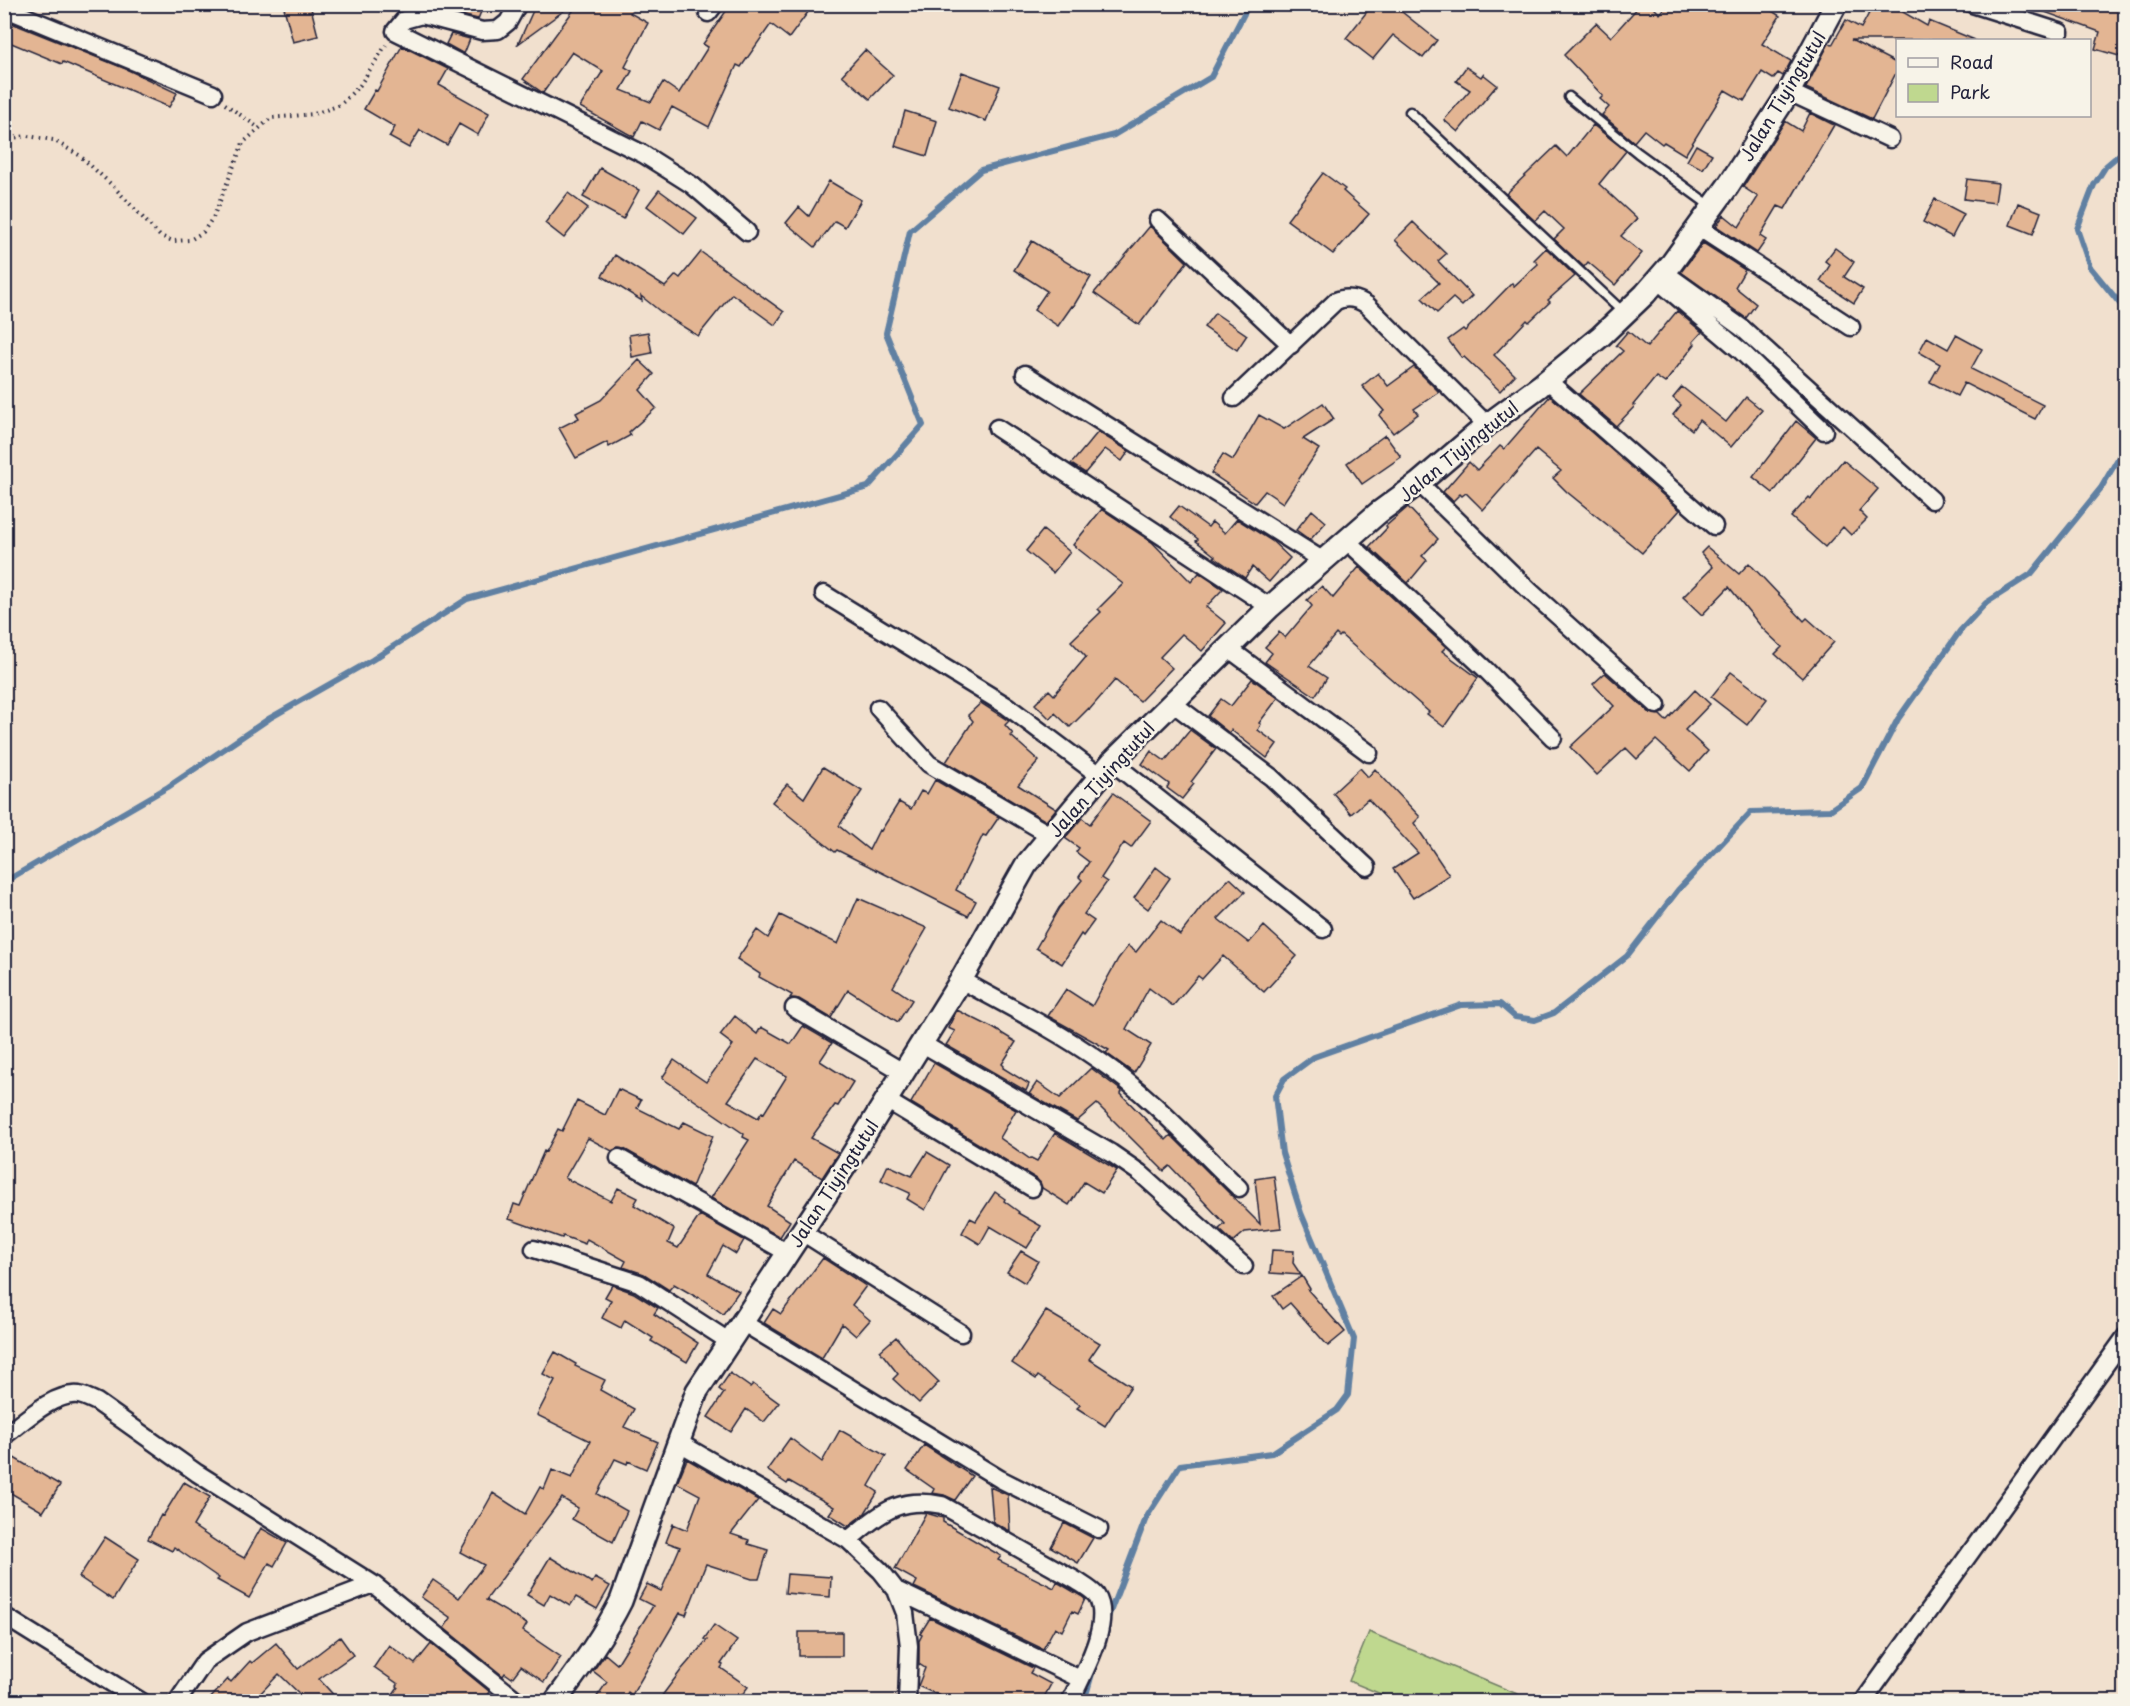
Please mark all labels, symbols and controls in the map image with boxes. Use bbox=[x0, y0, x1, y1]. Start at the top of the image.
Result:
street label: Jalan Tiyingtutul bbox=[1732, 26, 1832, 166]
legend bbox=[1896, 39, 2091, 117]
text: Road bbox=[1950, 48, 1994, 75]
text: Park bbox=[1950, 78, 1990, 105]
street label: Jalan Tiyingtutul bbox=[1392, 394, 1524, 508]
street label: Jalan Tiyingtutul bbox=[1042, 715, 1160, 843]
street label: Jalan Tiyingtutul bbox=[782, 1114, 884, 1252]

